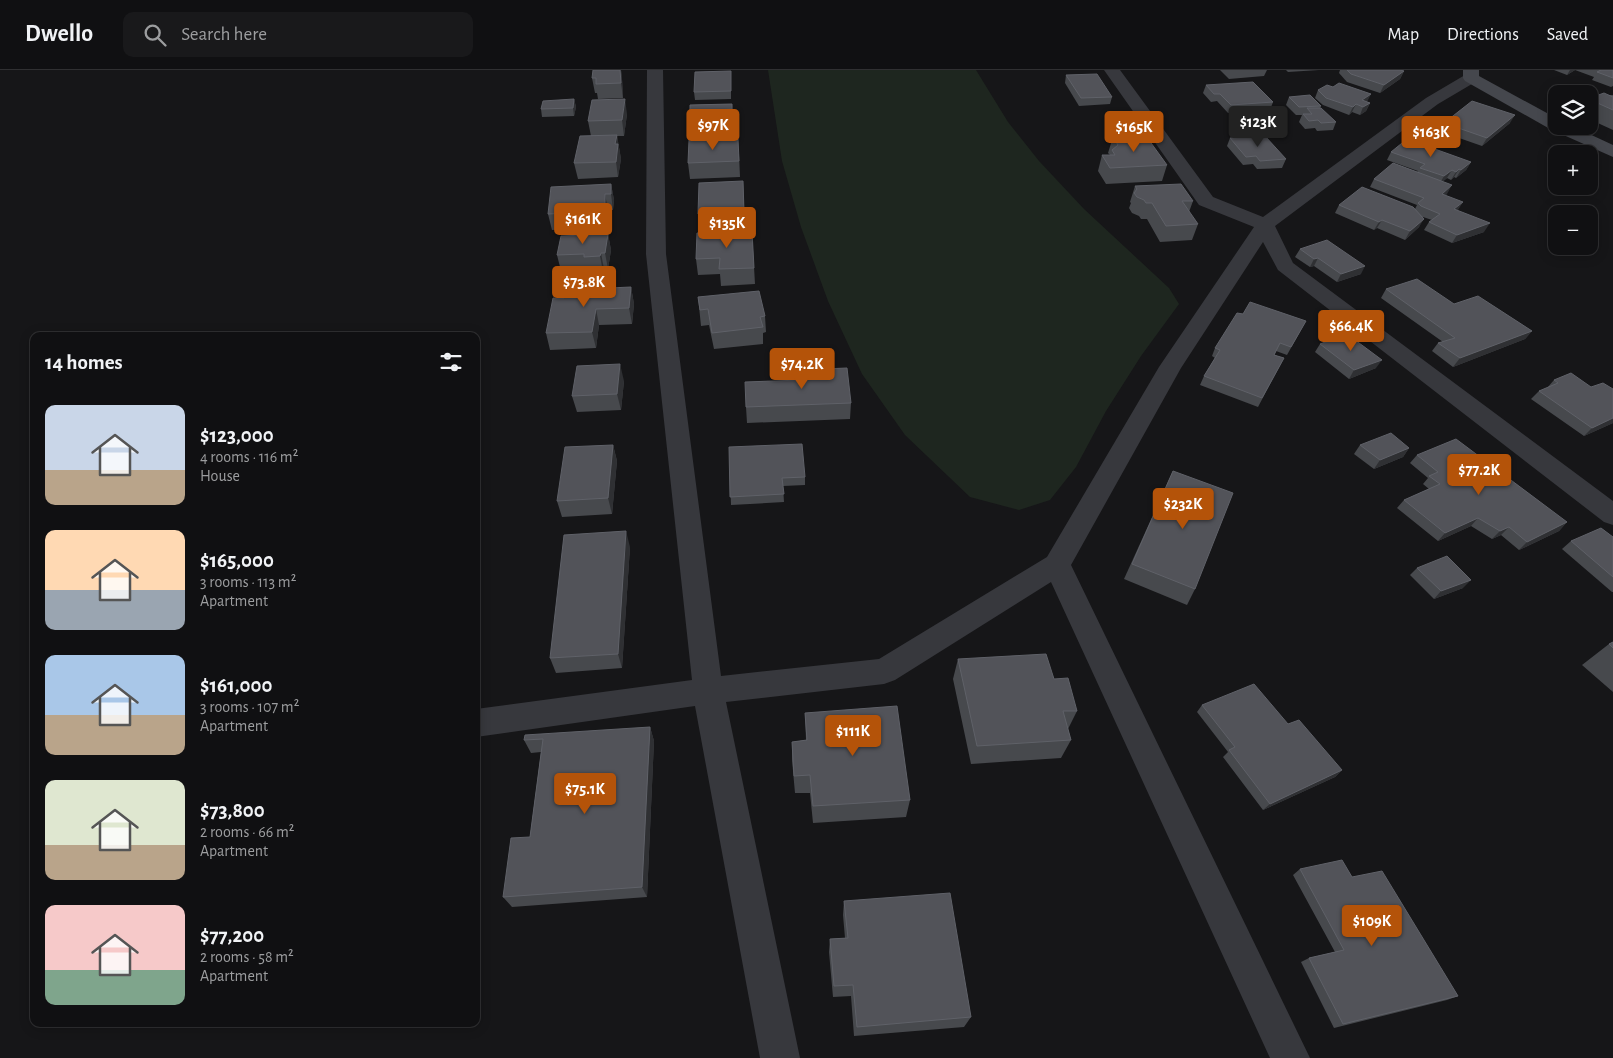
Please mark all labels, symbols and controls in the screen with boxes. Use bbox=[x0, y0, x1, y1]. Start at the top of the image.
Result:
search box bbox=[123, 12, 473, 57]
icon: search bbox=[141, 21, 169, 49]
text: Dwello bbox=[25, 22, 93, 46]
text: Search here bbox=[181, 25, 267, 44]
text: Map bbox=[1388, 26, 1419, 44]
text: Directions bbox=[1447, 26, 1519, 44]
text: Saved bbox=[1547, 26, 1588, 44]
map controls bbox=[1548, 85, 1598, 255]
button: layers bbox=[1548, 85, 1598, 135]
pin: $123K bbox=[1223, 106, 1293, 148]
pin: $97K bbox=[683, 108, 743, 151]
pin: $165K bbox=[1099, 111, 1169, 153]
text: $123K bbox=[1240, 114, 1276, 130]
pin: $163K bbox=[1396, 116, 1466, 158]
text: $97K bbox=[697, 117, 729, 133]
text: $165K bbox=[1116, 119, 1152, 135]
text: $163K bbox=[1413, 124, 1449, 140]
button: + bbox=[1548, 145, 1598, 195]
pin: $161K bbox=[548, 202, 618, 245]
button: − bbox=[1548, 205, 1598, 255]
pin: $135K bbox=[692, 206, 762, 249]
text: $161K bbox=[565, 211, 601, 227]
text: $135K bbox=[709, 215, 745, 231]
pin: $73.8K bbox=[543, 266, 625, 308]
text: $73.8K bbox=[563, 274, 605, 290]
pin: $66.4K bbox=[1310, 310, 1392, 352]
text: $66.4K bbox=[1329, 318, 1373, 334]
icon: filters bbox=[437, 348, 465, 376]
pin: $74.2K bbox=[761, 348, 843, 390]
text: 14 homes bbox=[45, 352, 123, 373]
text: $74.2K bbox=[781, 356, 823, 372]
icon: home bbox=[85, 425, 145, 485]
text: $123,000 bbox=[200, 425, 274, 446]
text: 4 rooms · 116 m² bbox=[200, 449, 298, 465]
pin: $77.2K bbox=[1438, 454, 1520, 496]
text: $77.2K bbox=[1458, 462, 1500, 478]
text: House bbox=[200, 468, 240, 484]
pin: $232K bbox=[1148, 488, 1218, 530]
text: $232K bbox=[1164, 496, 1202, 512]
icon: home bbox=[85, 550, 145, 610]
text: $165,000 bbox=[200, 550, 274, 571]
text: 3 rooms · 113 m² bbox=[200, 574, 296, 590]
text: Apartment bbox=[200, 593, 268, 609]
icon: home bbox=[85, 675, 145, 735]
text: $161,000 bbox=[200, 675, 272, 696]
text: 3 rooms · 107 m² bbox=[200, 699, 299, 715]
pin: $111K bbox=[818, 714, 888, 757]
text: Apartment bbox=[200, 718, 268, 734]
text: $111K bbox=[836, 723, 870, 739]
pin: $75.1K bbox=[544, 772, 626, 815]
text: $75.1K bbox=[565, 781, 605, 797]
icon: home bbox=[85, 800, 145, 860]
text: $73,800 bbox=[200, 800, 265, 821]
text: 2 rooms · 66 m² bbox=[200, 824, 294, 840]
text: Apartment bbox=[200, 843, 268, 859]
pin: $109K bbox=[1337, 904, 1407, 947]
text: $109K bbox=[1353, 913, 1391, 929]
icon: home bbox=[85, 925, 145, 985]
text: $77,200 bbox=[200, 925, 264, 946]
text: 2 rooms · 58 m² bbox=[200, 949, 294, 965]
text: Apartment bbox=[200, 968, 268, 984]

